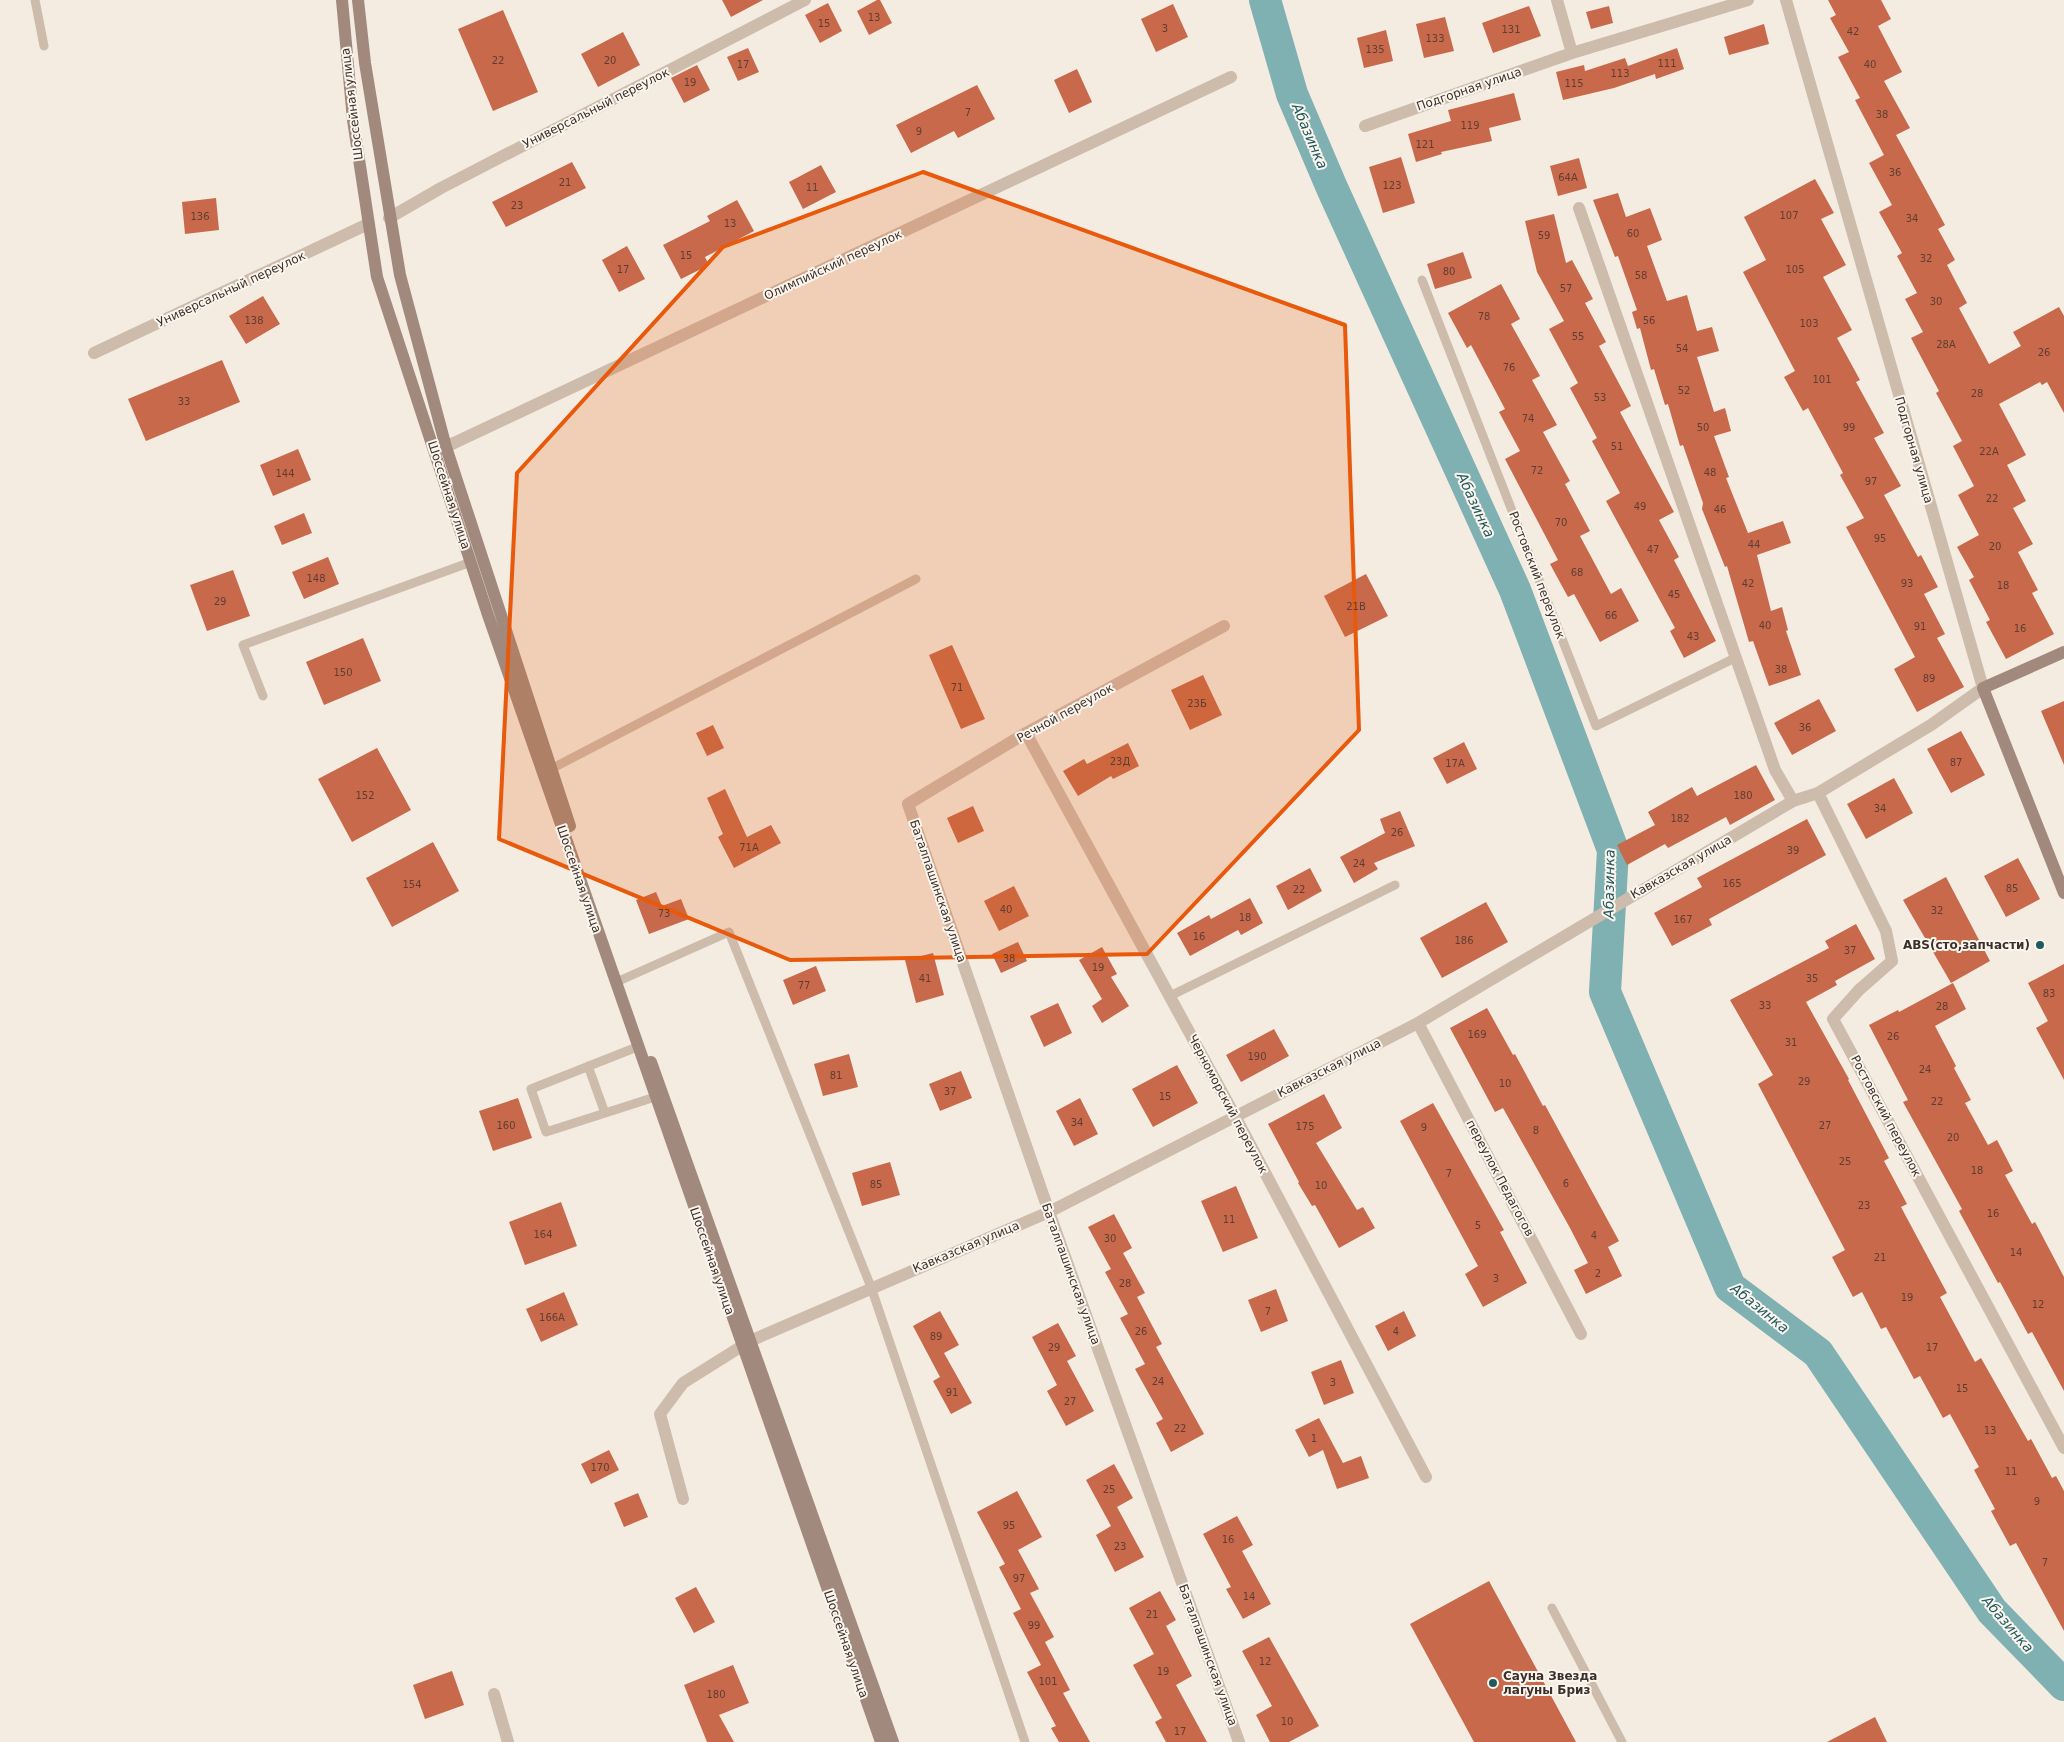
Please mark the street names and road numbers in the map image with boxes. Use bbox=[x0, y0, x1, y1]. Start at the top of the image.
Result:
street label: Шоссейная улица bbox=[338, 47, 366, 161]
street label: Подгорная улица bbox=[1415, 64, 1523, 114]
street label: Универсальный переулок bbox=[521, 65, 671, 151]
street label: Олимпийский переулок bbox=[762, 227, 904, 303]
street label: Универсальный переулок bbox=[155, 248, 307, 330]
street label: Подгорная улица bbox=[1892, 395, 1936, 505]
street label: Шоссейная улица bbox=[425, 439, 473, 551]
street label: Ростовский переулок bbox=[1506, 509, 1568, 641]
street label: Речной переулок bbox=[1014, 681, 1116, 745]
street label: Баталпашинская улица bbox=[907, 818, 969, 964]
street label: Шоссейная улица bbox=[554, 823, 604, 935]
street label: Кавказская улица bbox=[1628, 832, 1734, 902]
street label: Черноморский переулок bbox=[1185, 1032, 1271, 1176]
street label: Кавказская улица bbox=[1275, 1036, 1383, 1100]
street label: Ростовский переулок bbox=[1848, 1053, 1924, 1179]
street label: переулок Педагогов bbox=[1463, 1117, 1537, 1239]
street label: Баталпашинская улица bbox=[1039, 1201, 1103, 1347]
street label: Шоссейная улица bbox=[687, 1205, 737, 1317]
street label: Кавказская улица bbox=[911, 1218, 1021, 1276]
street label: Баталпашинская улица bbox=[1176, 1582, 1240, 1728]
street label: Шоссейная улица bbox=[821, 1588, 871, 1700]

